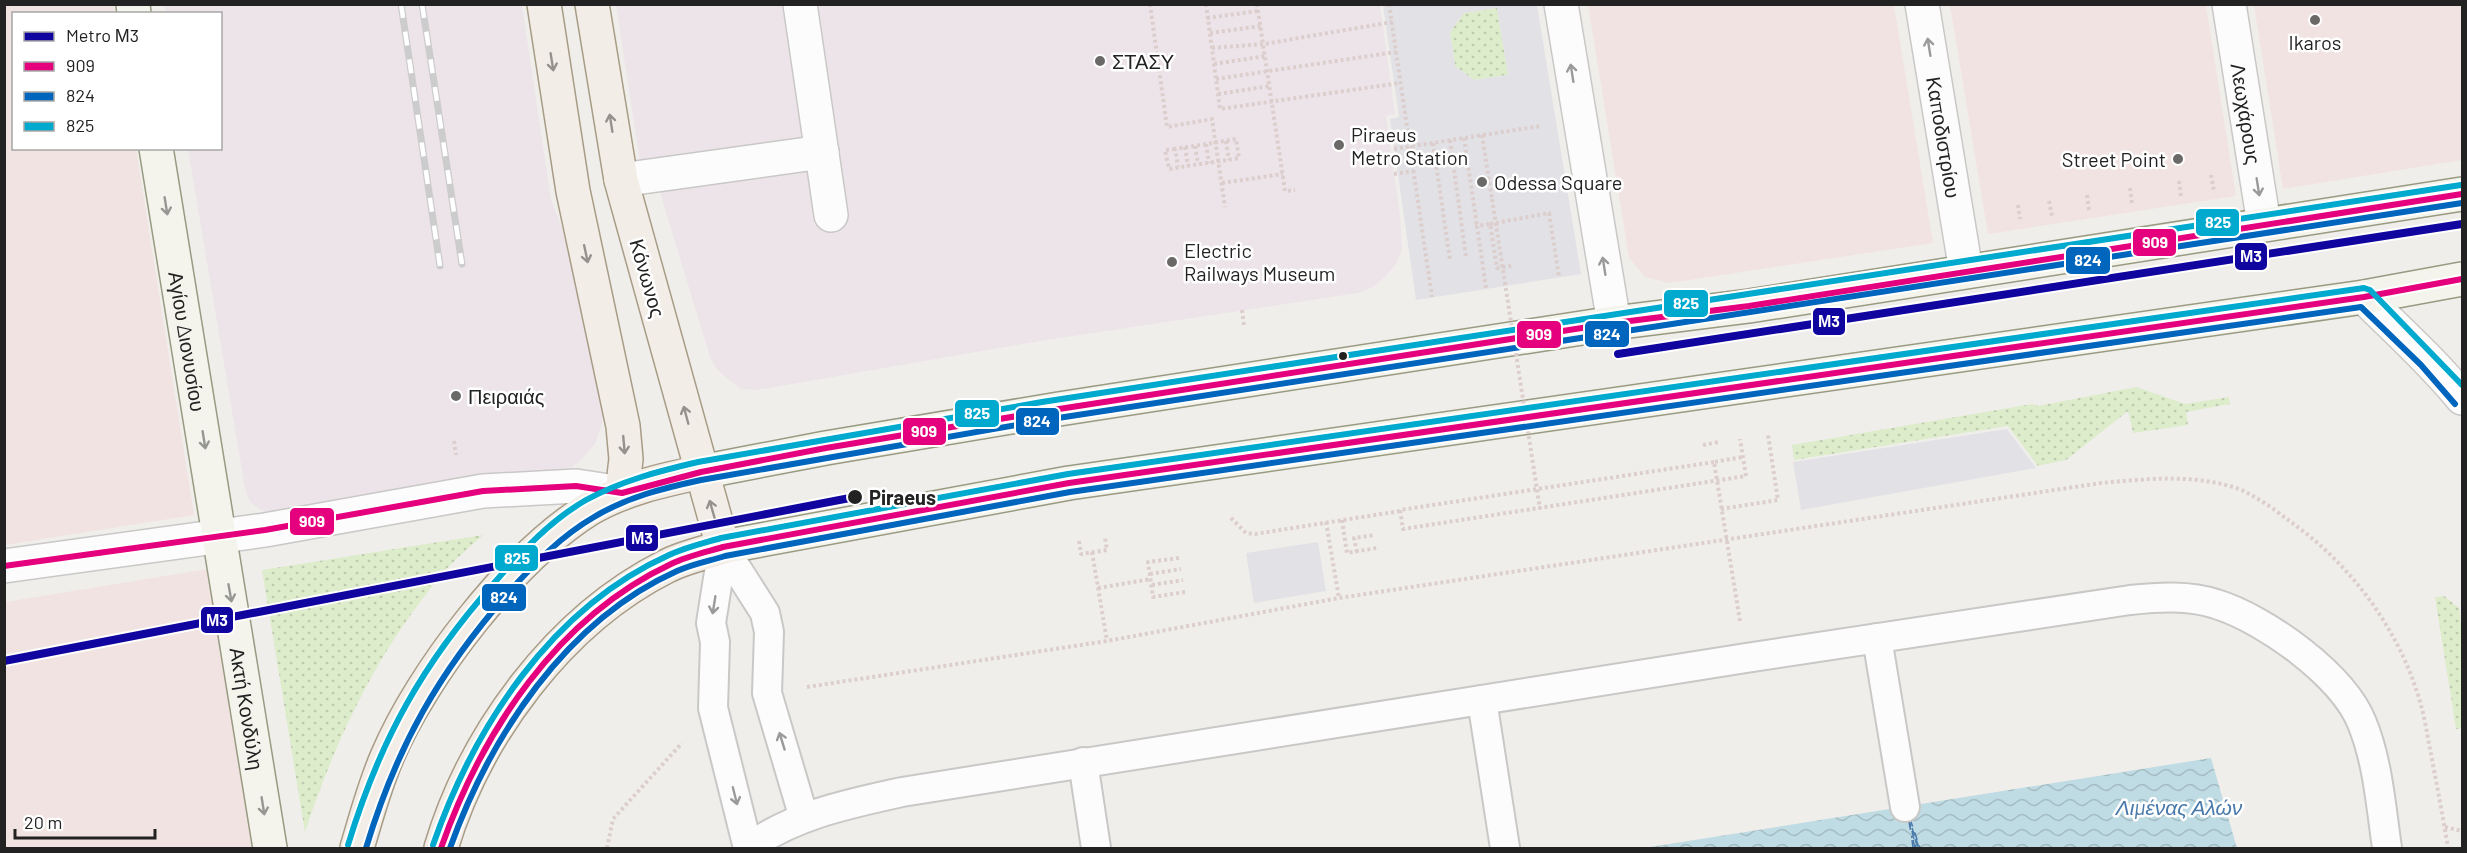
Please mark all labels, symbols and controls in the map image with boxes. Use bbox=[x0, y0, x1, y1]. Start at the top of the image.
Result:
legend bbox=[12, 12, 222, 150]
marker: Ikaros bbox=[2308, 13, 2322, 27]
text: Metro Μ3 bbox=[66, 24, 139, 46]
place label: Ikaros bbox=[2289, 30, 2341, 54]
one-way arrow bbox=[1923, 38, 1934, 58]
place label: ΣΤΑΣΥ bbox=[1112, 49, 1174, 73]
one-way arrow bbox=[547, 52, 558, 72]
text: 909 bbox=[66, 54, 95, 76]
marker: ΣΤΑΣΥ bbox=[1093, 54, 1107, 68]
street label: Λεωχάρους bbox=[2227, 61, 2266, 166]
one-way arrow bbox=[1567, 64, 1578, 84]
street label: Καποδιστρίου bbox=[1922, 75, 1966, 200]
text: 824 bbox=[66, 84, 95, 106]
one-way arrow bbox=[605, 113, 616, 133]
text: 825 bbox=[66, 114, 94, 136]
place label: Piraeus Metro Station bbox=[1351, 122, 1468, 169]
marker: Piraeus Metro Station bbox=[1332, 138, 1346, 152]
place label: Street Point bbox=[2062, 147, 2166, 171]
marker: Street Point bbox=[2171, 152, 2185, 166]
place label: Odessa Square bbox=[1494, 170, 1622, 194]
marker: Odessa Square bbox=[1475, 175, 1489, 189]
one-way arrow bbox=[2253, 176, 2264, 196]
one-way arrow bbox=[160, 196, 171, 216]
line badge: 825 bbox=[2195, 208, 2240, 237]
text: 825 bbox=[2205, 212, 2231, 231]
line badge: 909 bbox=[2132, 228, 2177, 257]
text: 909 bbox=[2142, 232, 2168, 251]
street label: Κόνωνος bbox=[625, 236, 671, 320]
place label: Electric Railways Museum bbox=[1184, 238, 1335, 285]
line badge: Μ3 bbox=[2234, 242, 2268, 271]
one-way arrow bbox=[581, 244, 592, 264]
line badge: 824 bbox=[2065, 246, 2111, 275]
text: Μ3 bbox=[2240, 246, 2262, 265]
text: 824 bbox=[2074, 250, 2102, 269]
marker: Electric Railways Museum bbox=[1165, 255, 1179, 269]
one-way arrow bbox=[1598, 256, 1609, 276]
street label: Αγίου Διονυσίου bbox=[164, 270, 211, 413]
line badge: 825 bbox=[1663, 289, 1709, 318]
text: 825 bbox=[1673, 293, 1699, 312]
line badge: Μ3 bbox=[1812, 307, 1846, 336]
text: Μ3 bbox=[1818, 311, 1840, 330]
line badge: 909 bbox=[1516, 320, 1562, 349]
line badge: 824 bbox=[1584, 320, 1630, 348]
text: 909 bbox=[1526, 324, 1552, 343]
text: 824 bbox=[1593, 324, 1621, 343]
unlabelled marker bbox=[1337, 350, 1349, 362]
place label: Πειραιάς bbox=[468, 384, 545, 408]
marker: Πειραιάς bbox=[449, 389, 463, 403]
line badge: 825 bbox=[954, 399, 1000, 428]
text: 825 bbox=[964, 403, 990, 422]
one-way arrow bbox=[680, 406, 691, 425]
line badge: 824 bbox=[1015, 407, 1060, 436]
text: 824 bbox=[1023, 411, 1051, 430]
line badge: 909 bbox=[902, 417, 947, 446]
text: 909 bbox=[911, 421, 937, 440]
one-way arrow bbox=[199, 430, 210, 449]
one-way arrow bbox=[619, 435, 630, 455]
place label: Piraeus bbox=[869, 485, 936, 509]
marker: Piraeus bbox=[846, 488, 864, 506]
one-way arrow bbox=[706, 500, 717, 519]
line badge: 909 bbox=[289, 507, 335, 536]
text: 909 bbox=[299, 511, 325, 530]
line badge: Μ3 bbox=[625, 524, 659, 552]
text: Μ3 bbox=[631, 528, 653, 547]
line badge: 825 bbox=[494, 544, 539, 572]
text: 825 bbox=[504, 548, 530, 567]
one-way arrow bbox=[225, 583, 236, 602]
line badge: 824 bbox=[481, 583, 527, 612]
text: 824 bbox=[490, 587, 518, 606]
one-way arrow bbox=[708, 594, 719, 614]
line badge: Μ3 bbox=[200, 606, 234, 634]
text: Μ3 bbox=[206, 610, 228, 629]
street label: Ακτή Κονδύλη bbox=[226, 646, 269, 772]
one-way arrow bbox=[776, 732, 787, 751]
one-way arrow bbox=[730, 786, 741, 805]
water label: Λιμένας Αλών bbox=[2115, 794, 2243, 819]
one-way arrow bbox=[258, 796, 269, 816]
scale bar bbox=[15, 802, 154, 840]
text: 20 m bbox=[24, 811, 62, 833]

